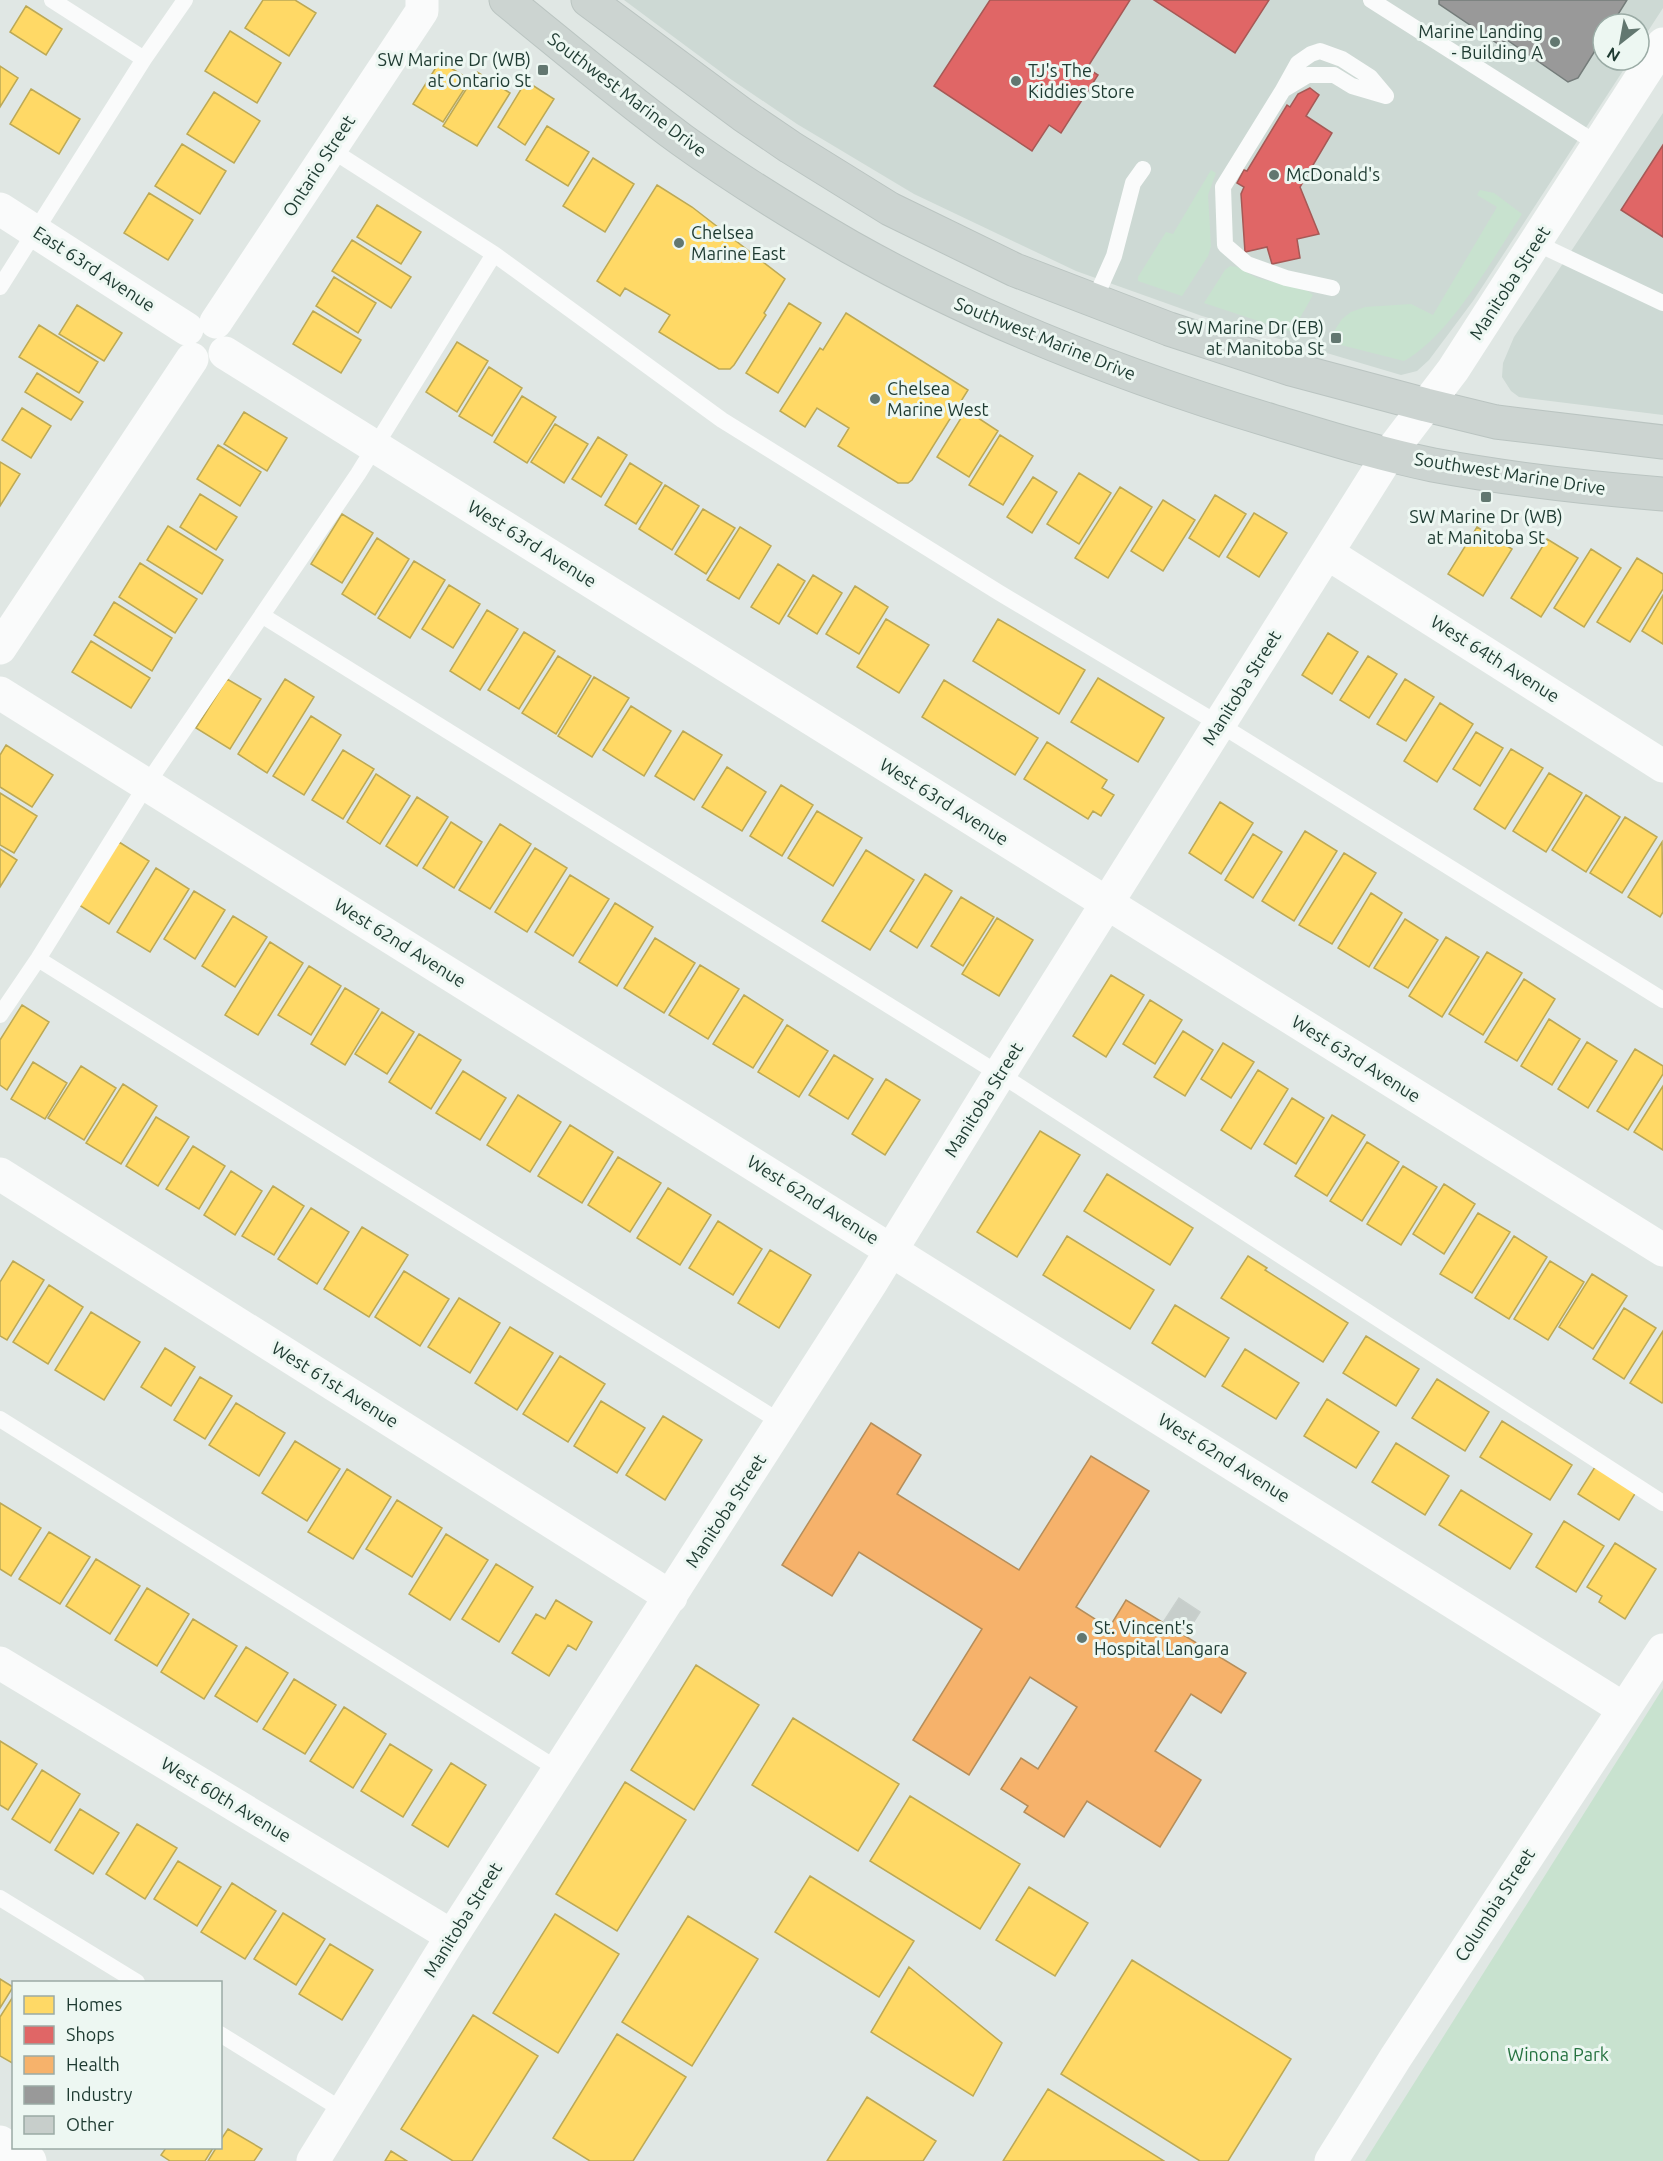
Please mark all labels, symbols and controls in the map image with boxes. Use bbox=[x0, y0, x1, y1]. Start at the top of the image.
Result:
north arrow bbox=[1591, 12, 1651, 72]
place label: Marine Landing - Building A bbox=[1418, 21, 1543, 62]
street label: Southwest Marine Drive bbox=[544, 28, 711, 160]
marker: Marine Landing - Building A bbox=[1548, 35, 1562, 49]
text: N bbox=[1604, 44, 1623, 66]
place label: SW Marine Dr (WB) at Ontario St bbox=[378, 49, 531, 90]
place label: TJ's The Kiddies Store bbox=[1028, 60, 1135, 101]
marker: SW Marine Dr (WB) at Ontario St bbox=[536, 63, 550, 77]
marker: TJ's The Kiddies Store bbox=[1009, 74, 1023, 88]
street label: Ontario Street bbox=[278, 111, 358, 220]
place label: McDonald's bbox=[1286, 164, 1380, 184]
marker: McDonald's bbox=[1267, 168, 1281, 182]
street label: East 63rd Avenue bbox=[30, 221, 159, 315]
place label: Chelsea Marine East bbox=[691, 222, 786, 263]
street label: Manitoba Street bbox=[1465, 222, 1553, 343]
marker: Chelsea Marine East bbox=[672, 236, 686, 250]
street label: Southwest Marine Drive bbox=[952, 293, 1139, 384]
place label: SW Marine Dr (EB) at Manitoba St bbox=[1177, 317, 1324, 358]
marker: SW Marine Dr (EB) at Manitoba St bbox=[1329, 331, 1343, 345]
place label: Chelsea Marine West bbox=[887, 378, 989, 419]
marker: Chelsea Marine West bbox=[868, 392, 882, 406]
street label: Southwest Marine Drive bbox=[1413, 448, 1607, 498]
marker: SW Marine Dr (WB) at Manitoba St bbox=[1479, 490, 1493, 504]
street label: West 63rd Avenue bbox=[465, 496, 600, 591]
place label: SW Marine Dr (WB) at Manitoba St bbox=[1409, 506, 1563, 547]
street label: West 64th Avenue bbox=[1428, 611, 1563, 706]
street label: Manitoba Street bbox=[1198, 627, 1284, 748]
street label: West 63rd Avenue bbox=[877, 754, 1012, 849]
street label: West 62nd Avenue bbox=[331, 894, 470, 991]
street label: West 63rd Avenue bbox=[1289, 1011, 1424, 1106]
street label: Manitoba Street bbox=[940, 1039, 1026, 1160]
street label: West 62nd Avenue bbox=[744, 1151, 883, 1248]
street label: West 61st Avenue bbox=[269, 1337, 402, 1431]
street label: West 62nd Avenue bbox=[1155, 1409, 1294, 1506]
street label: Manitoba Street bbox=[681, 1450, 769, 1571]
place label: St. Vincent's Hospital Langara bbox=[1094, 1617, 1229, 1658]
marker: St. Vincent's Hospital Langara bbox=[1075, 1631, 1089, 1645]
street label: West 60th Avenue bbox=[158, 1753, 295, 1846]
street label: Columbia Street bbox=[1450, 1844, 1538, 1965]
street label: Manitoba Street bbox=[419, 1859, 505, 1980]
legend bbox=[12, 1981, 222, 2149]
text: Homes bbox=[66, 1994, 123, 2014]
text: Shops bbox=[66, 2024, 115, 2044]
park label: Winona Park bbox=[1507, 2044, 1609, 2064]
text: Health bbox=[66, 2054, 120, 2074]
text: Industry bbox=[66, 2084, 133, 2104]
text: Other bbox=[66, 2114, 114, 2134]

